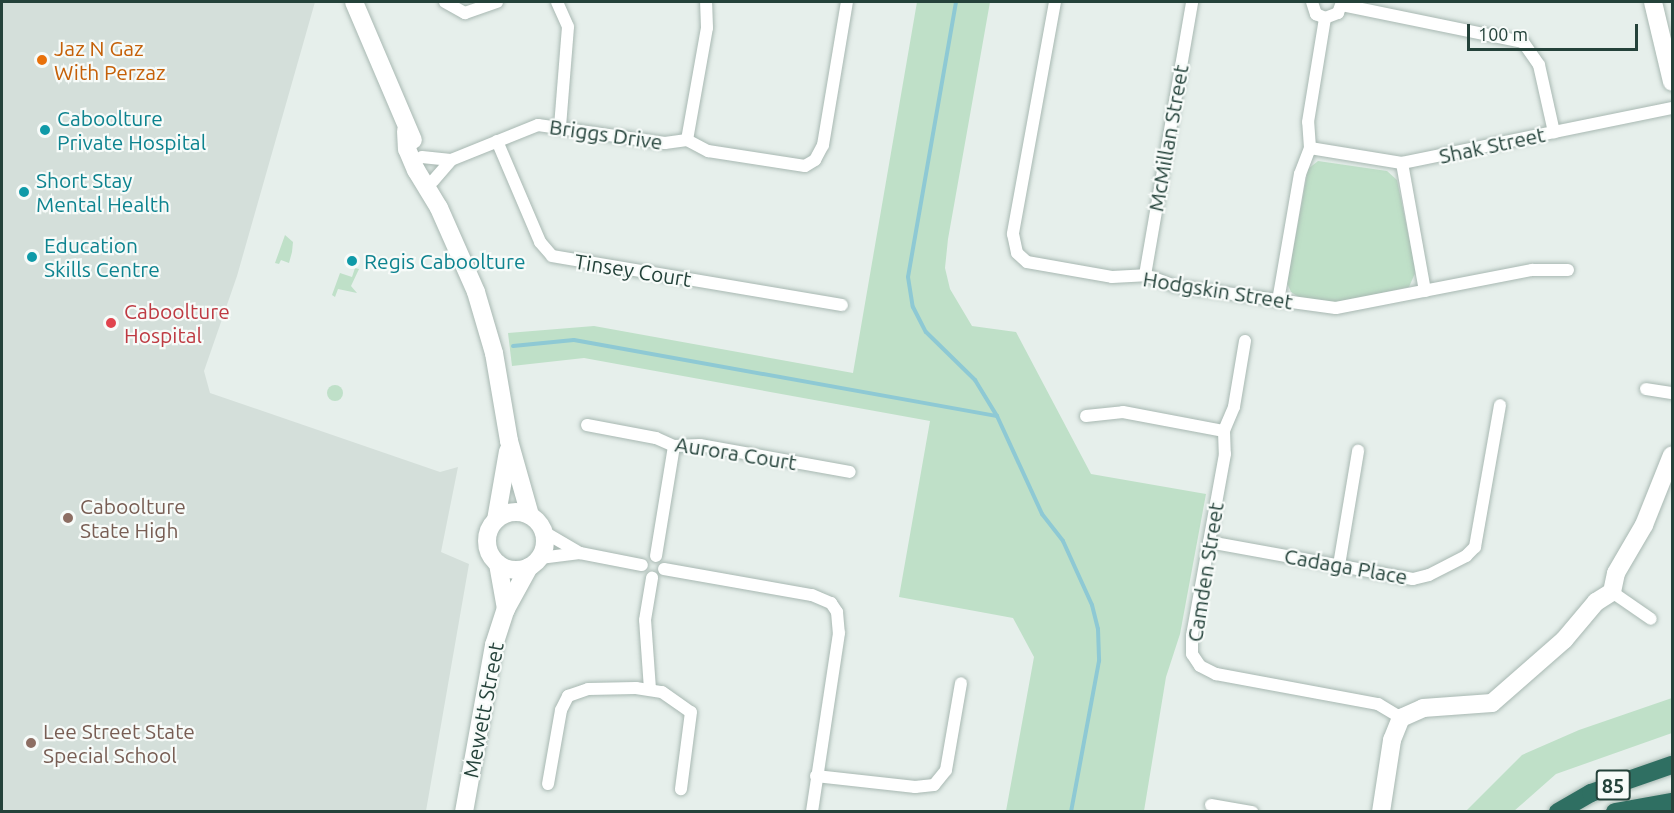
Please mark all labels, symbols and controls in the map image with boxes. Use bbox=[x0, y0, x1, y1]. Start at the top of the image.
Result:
scale bar bbox=[1470, 12, 1641, 50]
text: 100 m bbox=[1478, 24, 1528, 44]
place label: Jaz N Gaz With Perzaz bbox=[54, 35, 166, 85]
marker: Jaz N Gaz With Perzaz bbox=[35, 53, 49, 67]
street label: McMillan Street bbox=[1143, 63, 1193, 213]
place label: Caboolture Private Hospital bbox=[57, 105, 206, 155]
street label: Briggs Drive bbox=[548, 114, 664, 154]
street label: Shak Street bbox=[1437, 121, 1547, 169]
marker: Caboolture Private Hospital bbox=[38, 123, 52, 137]
place label: Short Stay Mental Health bbox=[36, 167, 170, 217]
marker: Short Stay Mental Health bbox=[17, 185, 31, 199]
place label: Education Skills Centre bbox=[44, 232, 160, 282]
place label: Regis Caboolture bbox=[364, 248, 526, 274]
street label: Tinsey Court bbox=[573, 248, 693, 292]
marker: Education Skills Centre bbox=[25, 250, 39, 264]
marker: Regis Caboolture bbox=[345, 254, 359, 268]
street label: Hodgskin Street bbox=[1141, 266, 1295, 314]
place label: Caboolture Hospital bbox=[124, 298, 230, 348]
marker: Caboolture Hospital bbox=[102, 314, 120, 332]
street label: Aurora Court bbox=[673, 431, 799, 475]
place label: Caboolture State High bbox=[80, 493, 186, 543]
street label: Camden Street bbox=[1182, 500, 1228, 644]
marker: Caboolture State High bbox=[61, 511, 75, 525]
street label: Cadaga Place bbox=[1282, 543, 1410, 589]
street label: Mewett Street bbox=[457, 640, 509, 780]
place label: Lee Street State Special School bbox=[43, 718, 195, 768]
marker: Lee Street State Special School bbox=[24, 736, 38, 750]
road number: 85 bbox=[1595, 768, 1631, 802]

